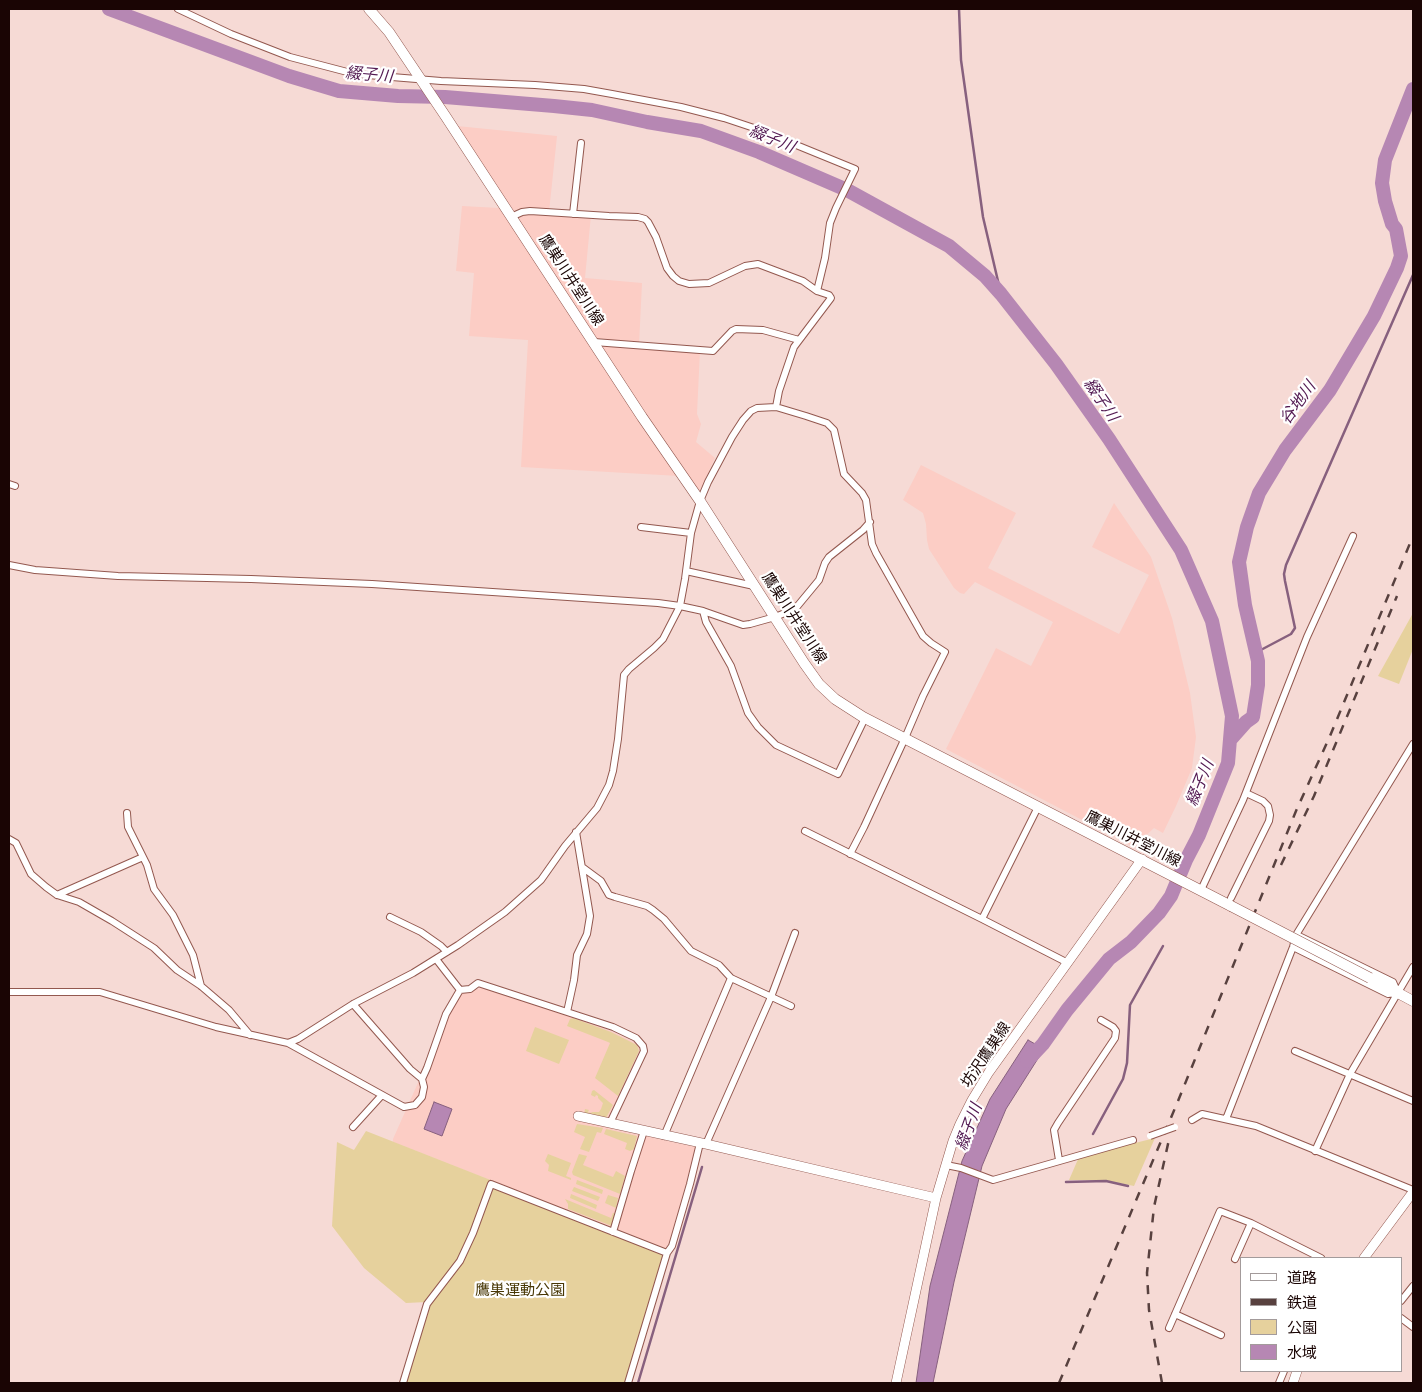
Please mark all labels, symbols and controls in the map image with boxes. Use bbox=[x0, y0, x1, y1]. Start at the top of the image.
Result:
water label: 綴子川 bbox=[344, 63, 394, 87]
water label: 綴子川 bbox=[746, 121, 798, 157]
street label: 鷹巣川井堂川線 bbox=[535, 231, 607, 329]
water label: 綴子川 bbox=[1080, 375, 1122, 425]
water label: 谷地川 bbox=[1276, 378, 1320, 428]
street label: 鷹巣川井堂川線 bbox=[758, 569, 830, 667]
water label: 綴子川 bbox=[1182, 757, 1218, 809]
street label: 鷹巣川井堂川線 bbox=[1082, 807, 1184, 871]
street label: 坊沢鷹巣線 bbox=[958, 1019, 1014, 1091]
water label: 綴子川 bbox=[952, 1101, 986, 1153]
legend bbox=[1240, 1257, 1402, 1372]
text: 道路 bbox=[1287, 1268, 1317, 1287]
park label: 鷹巣運動公園 bbox=[475, 1281, 565, 1299]
text: 鉄道 bbox=[1287, 1293, 1317, 1312]
text: 公園 bbox=[1287, 1318, 1317, 1337]
text: 水域 bbox=[1287, 1343, 1317, 1362]

